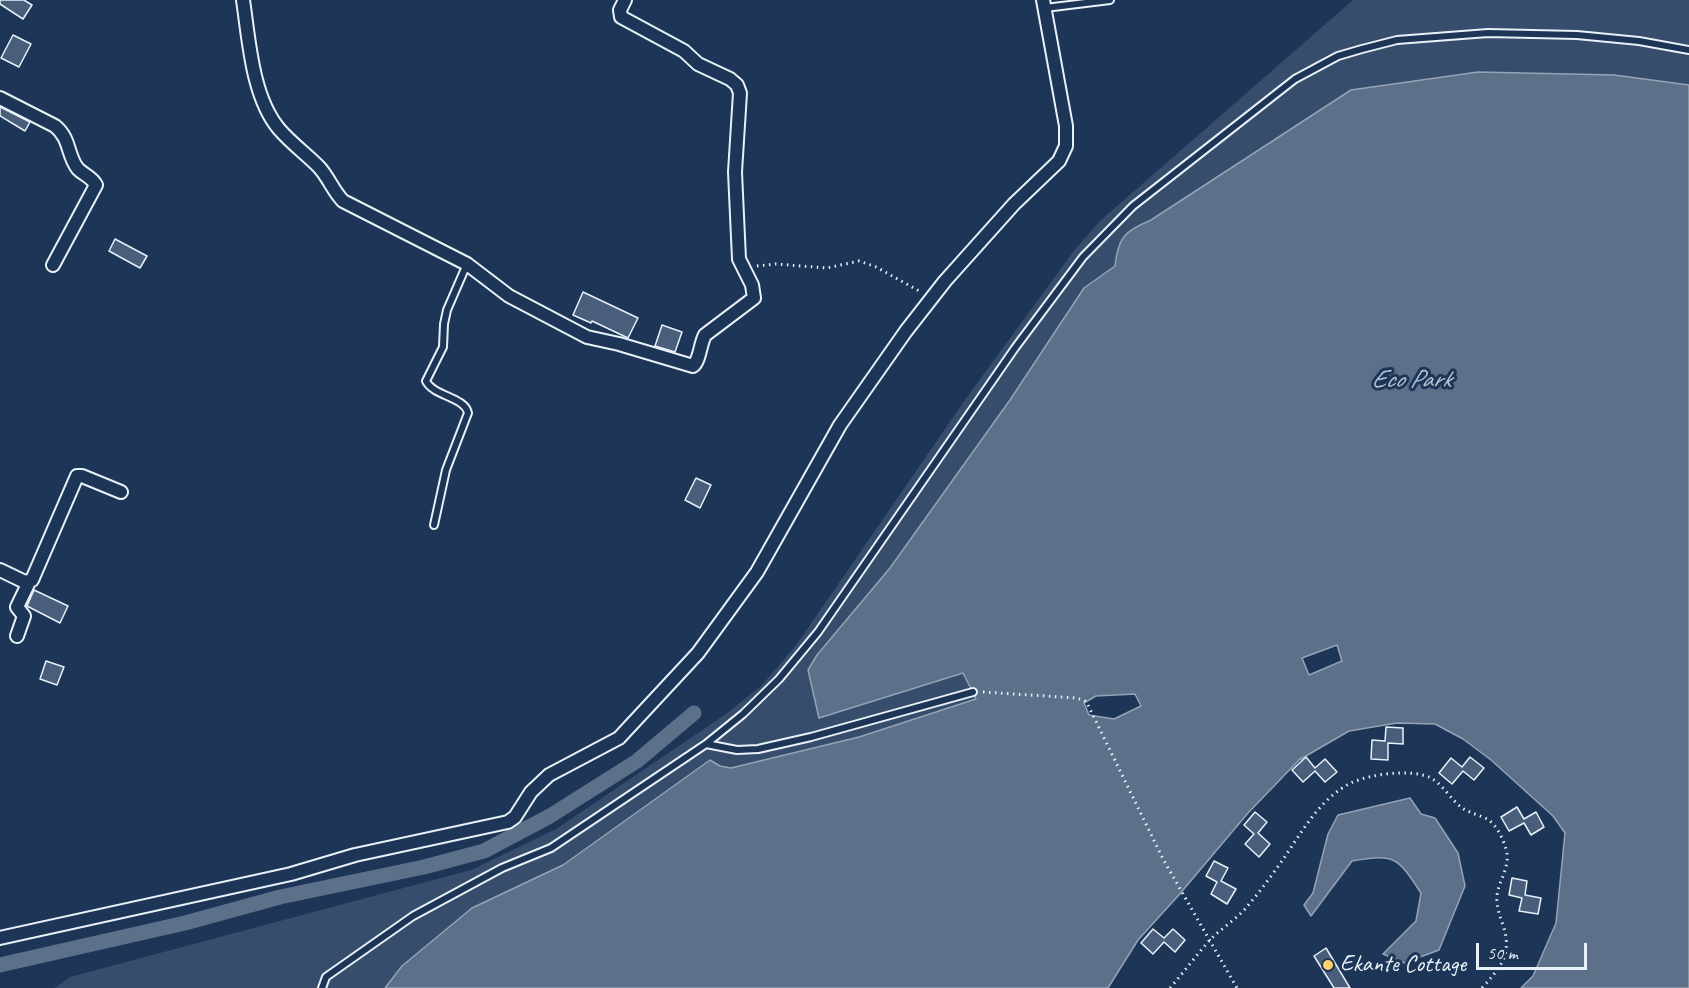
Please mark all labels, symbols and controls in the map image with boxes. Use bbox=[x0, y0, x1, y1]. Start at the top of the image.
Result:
water label: Eco Park bbox=[1371, 364, 1451, 396]
scale bar bbox=[1479, 931, 1590, 969]
text: 50 m bbox=[1487, 942, 1518, 964]
place label: Ekante Cottage bbox=[1340, 951, 1466, 979]
marker: Ekante Cottage bbox=[1321, 958, 1335, 972]

